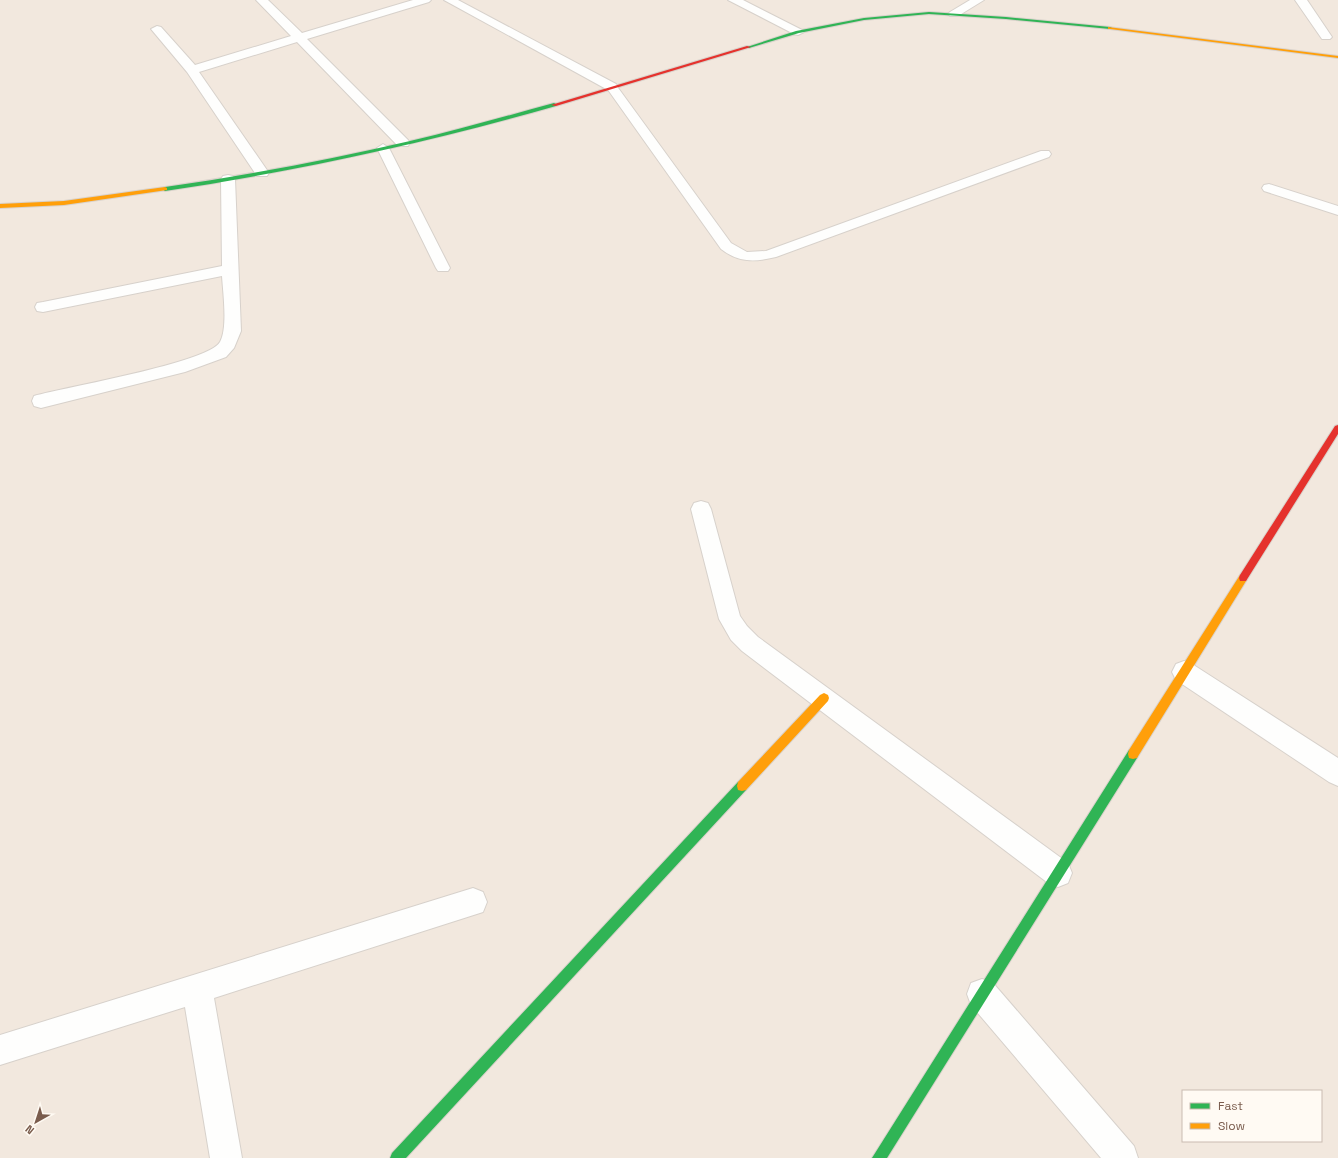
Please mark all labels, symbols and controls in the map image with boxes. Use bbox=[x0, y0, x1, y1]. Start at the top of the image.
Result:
legend bbox=[1182, 1090, 1322, 1142]
text: Fast bbox=[1218, 1098, 1243, 1114]
north arrow bbox=[16, 1102, 56, 1142]
text: Slow bbox=[1218, 1118, 1245, 1134]
text: N bbox=[22, 1122, 37, 1138]

